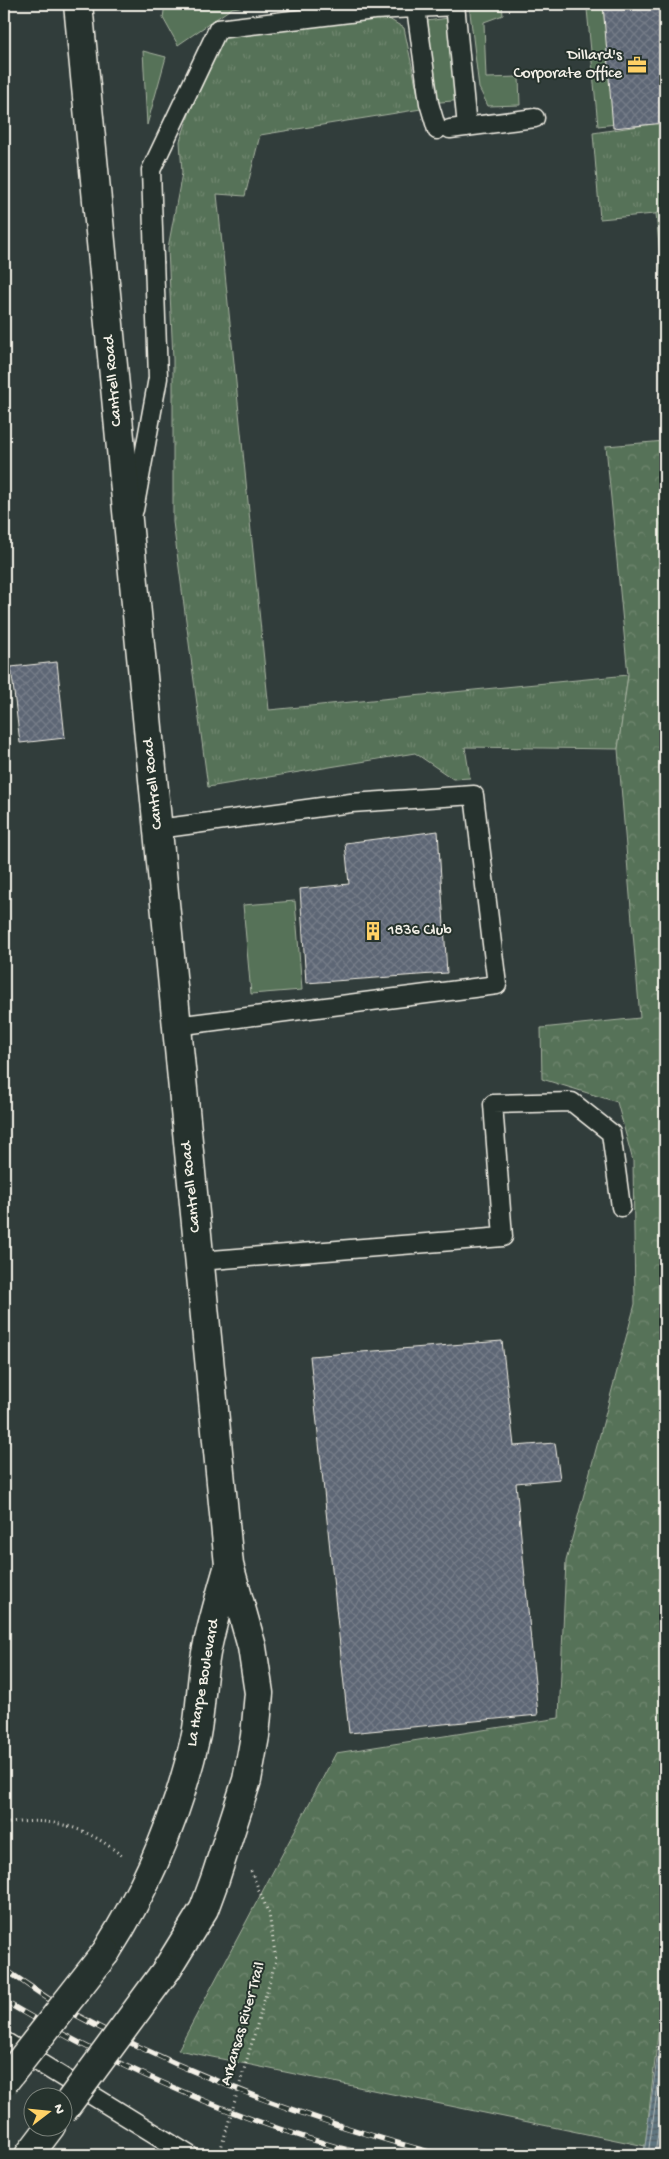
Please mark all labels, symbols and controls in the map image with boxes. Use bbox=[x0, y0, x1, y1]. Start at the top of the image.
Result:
place label: Dillard's Corporate Office bbox=[513, 47, 623, 84]
office icon: Dillard's Corporate Office bbox=[626, 54, 648, 76]
street label: Cantrell Road bbox=[100, 333, 127, 427]
street label: Cantrell Road bbox=[140, 736, 168, 830]
building icon: 1836 Club bbox=[362, 920, 384, 942]
place label: 1836 Club bbox=[387, 922, 452, 941]
street label: Cantrell Road bbox=[178, 1139, 206, 1233]
street label: La Harpe Boulevard bbox=[183, 1616, 225, 1748]
street label: Arkansas River Trail bbox=[217, 1960, 271, 2088]
north arrow bbox=[22, 2086, 72, 2136]
text: N bbox=[49, 2102, 68, 2116]

